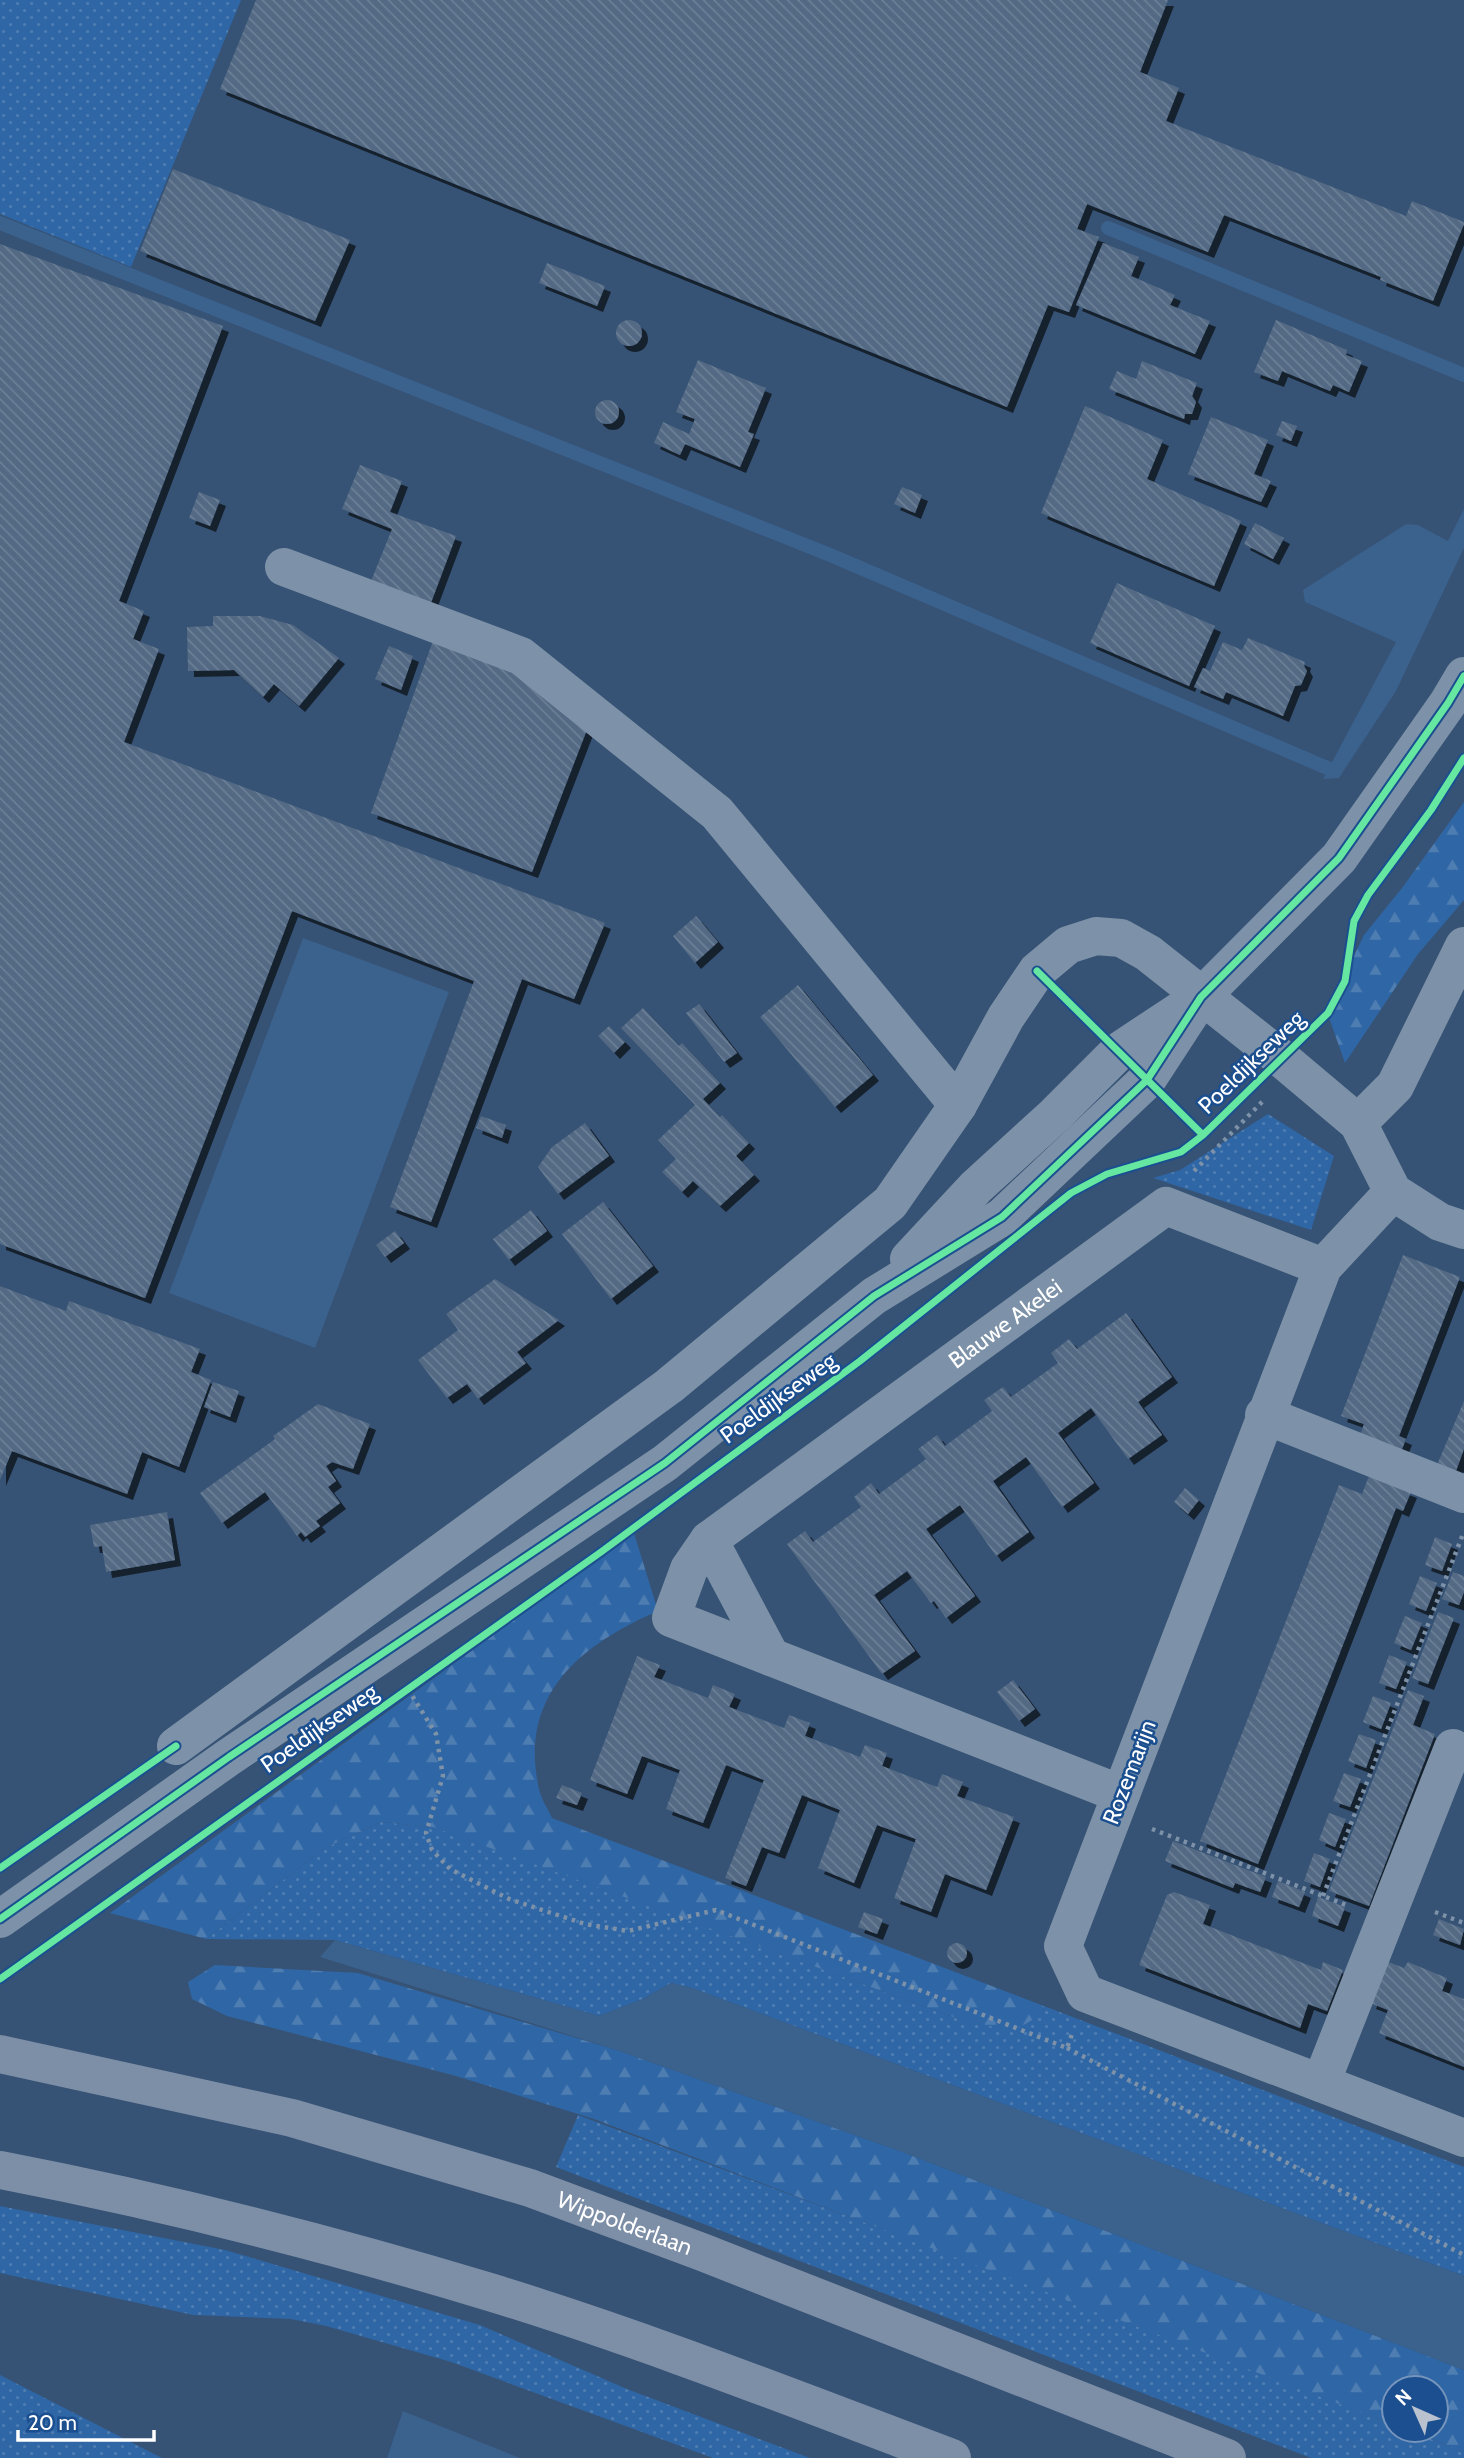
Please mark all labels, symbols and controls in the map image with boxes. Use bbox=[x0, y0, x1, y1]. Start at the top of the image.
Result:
street label: Poeldijkseweg bbox=[1192, 1004, 1310, 1119]
street label: Blauwe Akelei bbox=[943, 1273, 1067, 1374]
street label: Poeldijkseweg bbox=[715, 1346, 842, 1449]
street label: Poeldijkseweg bbox=[255, 1677, 383, 1779]
street label: Rozemarijn bbox=[1096, 1716, 1162, 1828]
street label: Wippolderlaan bbox=[553, 2185, 696, 2261]
north arrow bbox=[1380, 2374, 1450, 2444]
text: N bbox=[1390, 2384, 1416, 2410]
scale bar bbox=[18, 2398, 154, 2442]
text: 20 m bbox=[28, 2410, 77, 2435]

